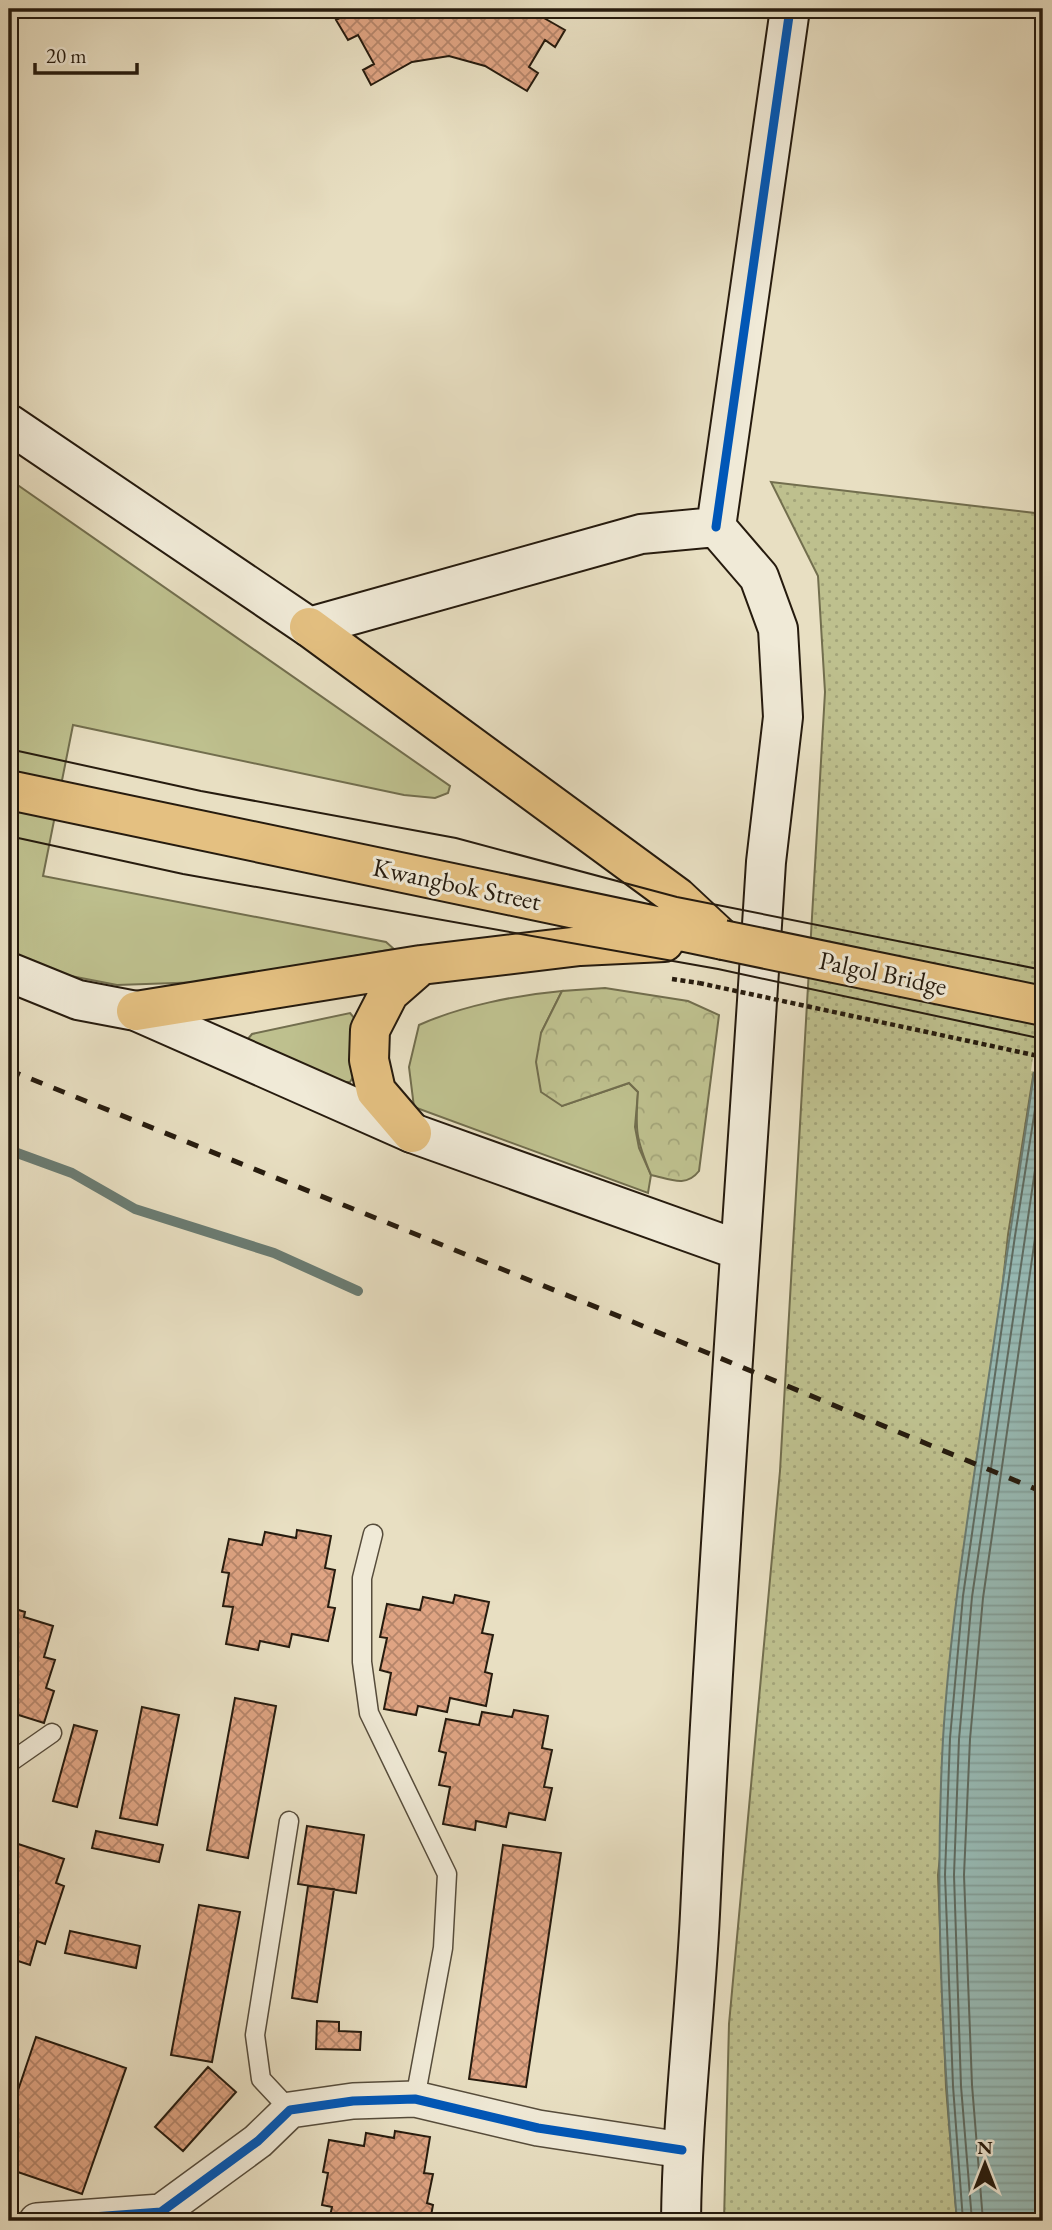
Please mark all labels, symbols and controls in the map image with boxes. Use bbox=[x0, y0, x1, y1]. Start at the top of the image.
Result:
scale bar bbox=[35, 32, 136, 76]
text: 20 m bbox=[46, 42, 87, 69]
street label: Kwangbok Street bbox=[370, 850, 544, 918]
street label: Palgol Bridge bbox=[816, 943, 950, 1003]
north arrow bbox=[950, 2128, 1020, 2198]
text: N bbox=[977, 2135, 993, 2160]

